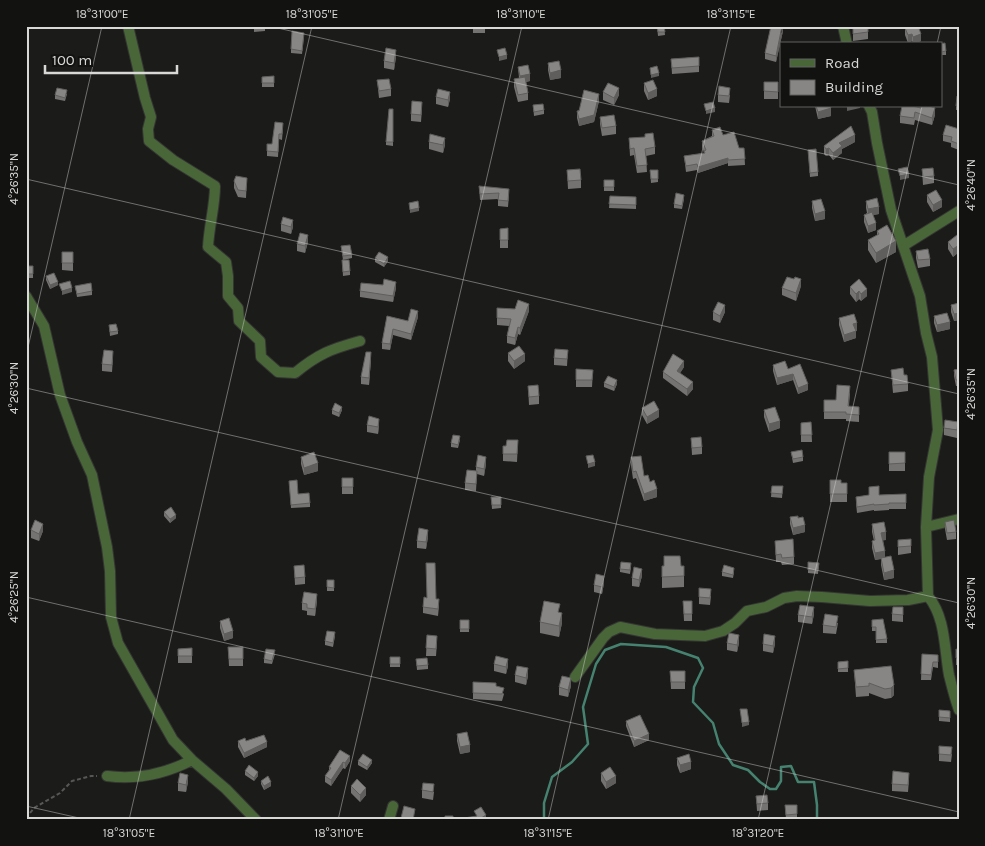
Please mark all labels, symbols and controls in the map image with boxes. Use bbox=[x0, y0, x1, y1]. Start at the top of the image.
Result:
text: 18°31'00"E bbox=[76, 7, 128, 21]
text: 18°31'05"E bbox=[286, 7, 338, 21]
text: 18°31'10"E bbox=[496, 7, 546, 21]
text: 18°31'15"E bbox=[706, 7, 756, 21]
scale bar bbox=[45, 42, 178, 74]
legend bbox=[780, 42, 942, 108]
text: 100 m bbox=[52, 51, 92, 69]
text: Road bbox=[825, 54, 860, 72]
text: Building bbox=[825, 78, 883, 96]
text: 4°26'35"N bbox=[7, 153, 21, 205]
text: 4°26'40"N bbox=[964, 159, 978, 211]
text: 4°26'30"N bbox=[7, 362, 21, 414]
text: 4°26'35"N bbox=[964, 368, 978, 420]
text: 4°26'25"N bbox=[7, 571, 21, 623]
text: 4°26'30"N bbox=[964, 577, 978, 629]
text: 18°31'05"E bbox=[103, 826, 155, 840]
text: 18°31'10"E bbox=[314, 826, 364, 840]
text: 18°31'15"E bbox=[523, 826, 573, 840]
text: 18°31'20"E bbox=[732, 826, 784, 840]

